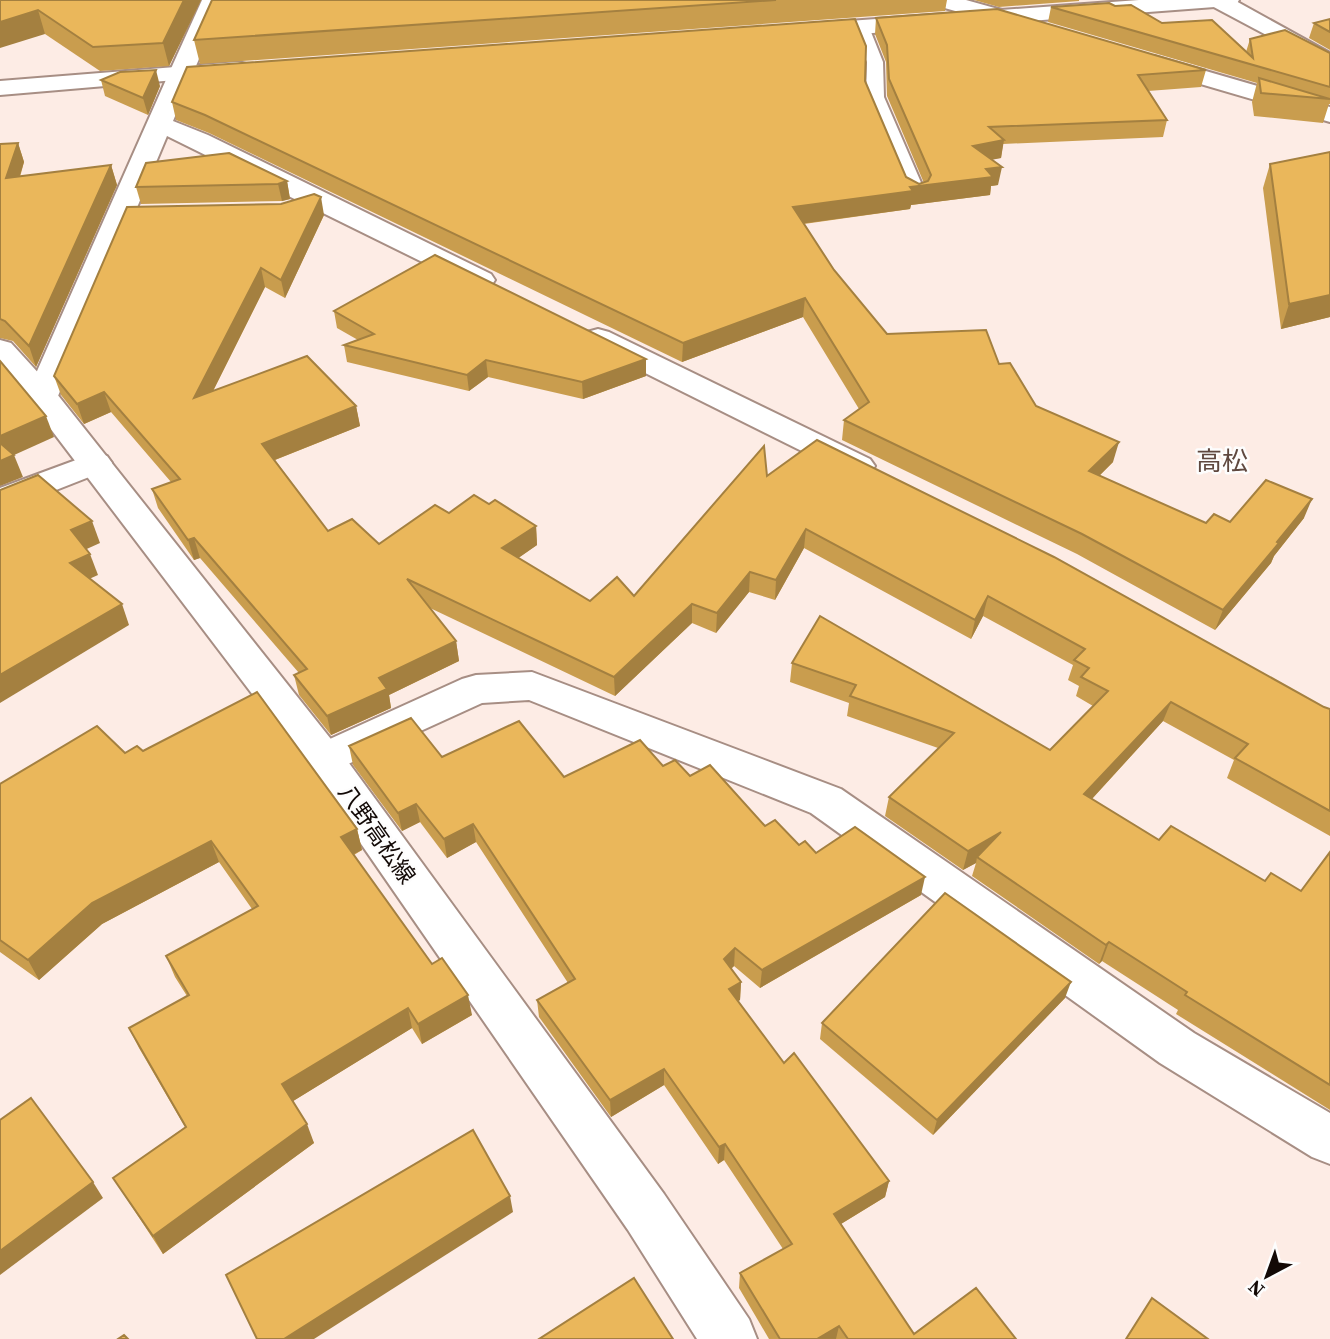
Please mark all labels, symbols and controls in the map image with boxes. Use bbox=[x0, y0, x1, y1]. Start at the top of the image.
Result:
district label: 高松 bbox=[1196, 443, 1248, 479]
street label: 八野高松線 bbox=[331, 778, 423, 890]
north arrow bbox=[1232, 1241, 1302, 1311]
text: N bbox=[1242, 1274, 1270, 1303]

